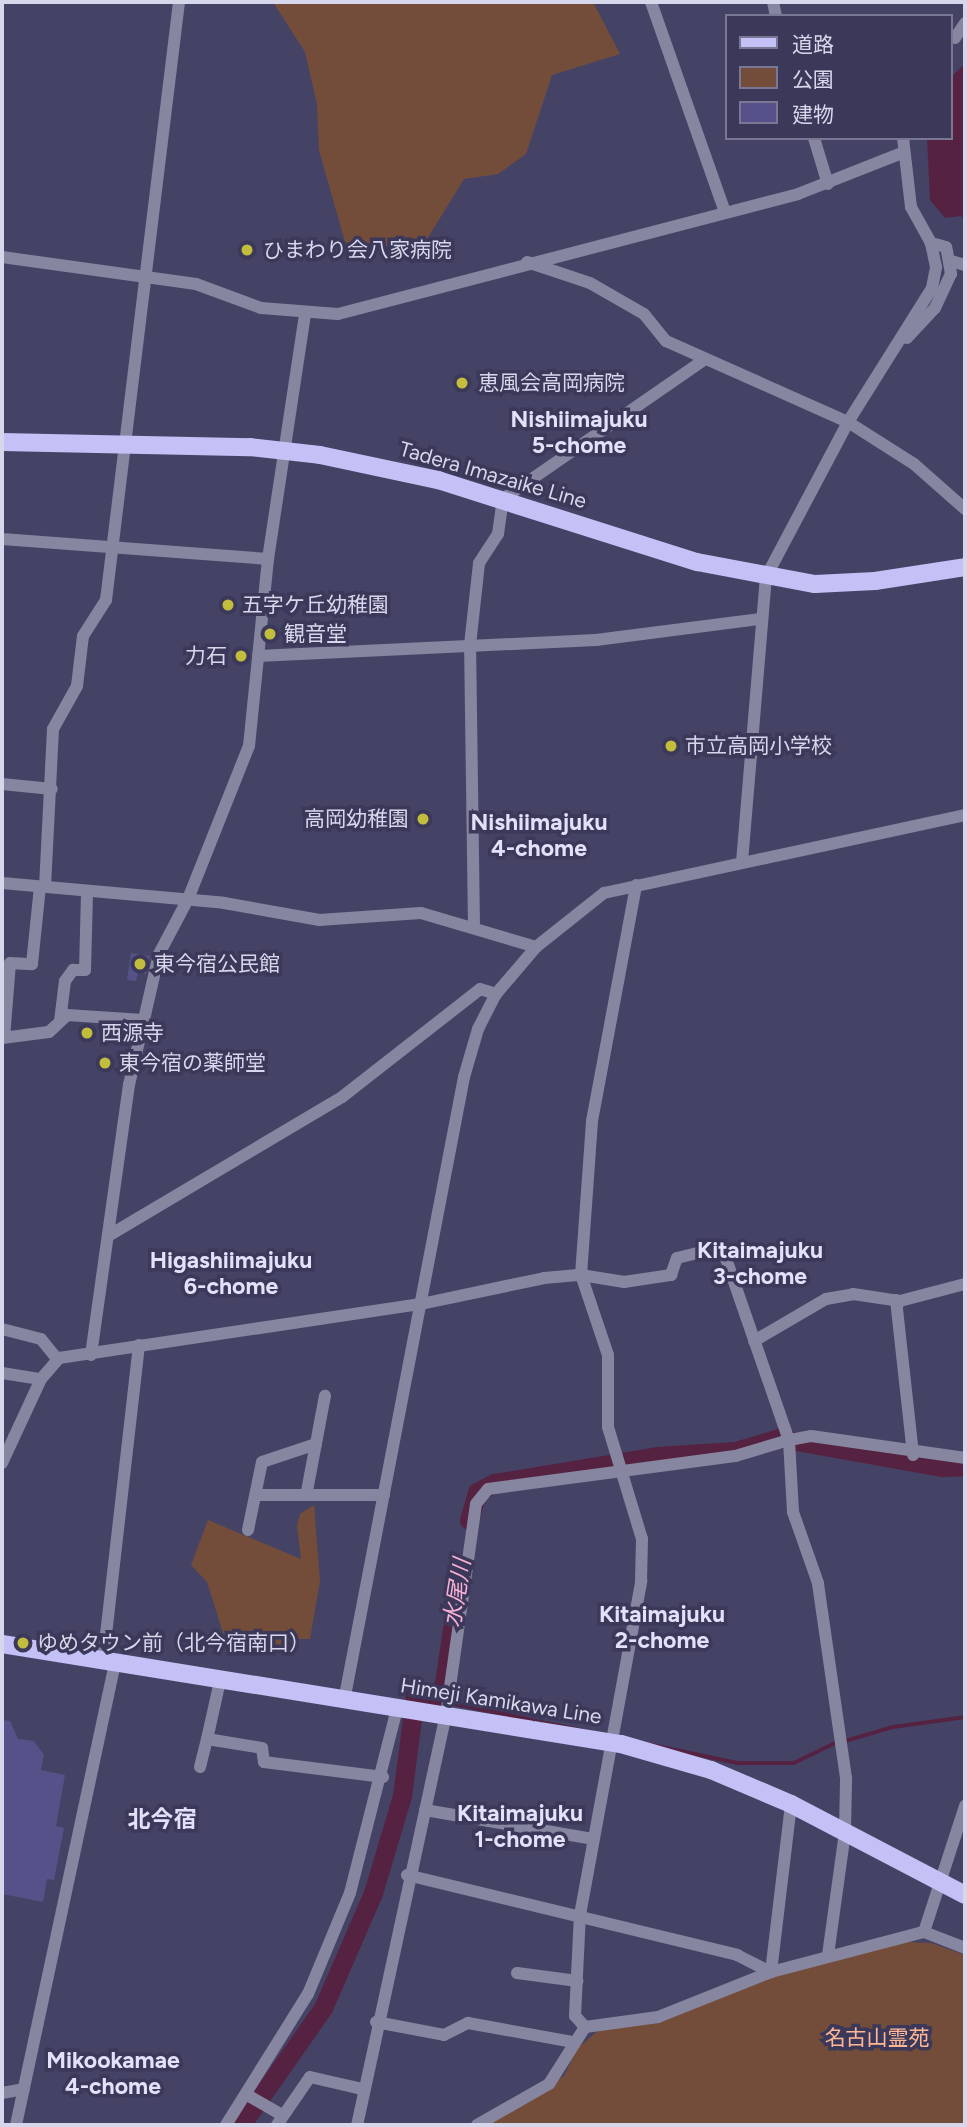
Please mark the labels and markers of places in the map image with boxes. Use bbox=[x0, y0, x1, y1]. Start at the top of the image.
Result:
place label: ひまわり会八家病院 bbox=[263, 237, 452, 263]
marker: ひまわり会八家病院 bbox=[237, 240, 257, 260]
place label: 恵風会高岡病院 bbox=[478, 370, 625, 396]
marker: 恵風会高岡病院 bbox=[452, 373, 472, 393]
place label: 五字ケ丘幼稚園 bbox=[242, 592, 389, 618]
marker: 五字ケ丘幼稚園 bbox=[220, 597, 236, 613]
place label: 観音堂 bbox=[284, 621, 347, 647]
marker: 観音堂 bbox=[262, 626, 278, 642]
place label: 力石 bbox=[185, 643, 227, 669]
marker: 力石 bbox=[233, 648, 249, 664]
place label: 市立高岡小学校 bbox=[685, 733, 832, 759]
marker: 市立高岡小学校 bbox=[663, 738, 679, 754]
place label: 高岡幼稚園 bbox=[304, 806, 409, 832]
marker: 高岡幼稚園 bbox=[415, 811, 431, 827]
place label: 東今宿公民館 bbox=[154, 951, 280, 977]
marker: 東今宿公民館 bbox=[132, 956, 148, 972]
place label: 西源寺 bbox=[101, 1020, 164, 1046]
marker: 西源寺 bbox=[79, 1025, 95, 1041]
place label: 東今宿の薬師堂 bbox=[119, 1050, 266, 1076]
marker: 東今宿の薬師堂 bbox=[97, 1055, 113, 1071]
place label: ゆめタウン前（北今宿南口） bbox=[37, 1630, 310, 1656]
marker: ゆめタウン前（北今宿南口） bbox=[15, 1635, 31, 1651]

